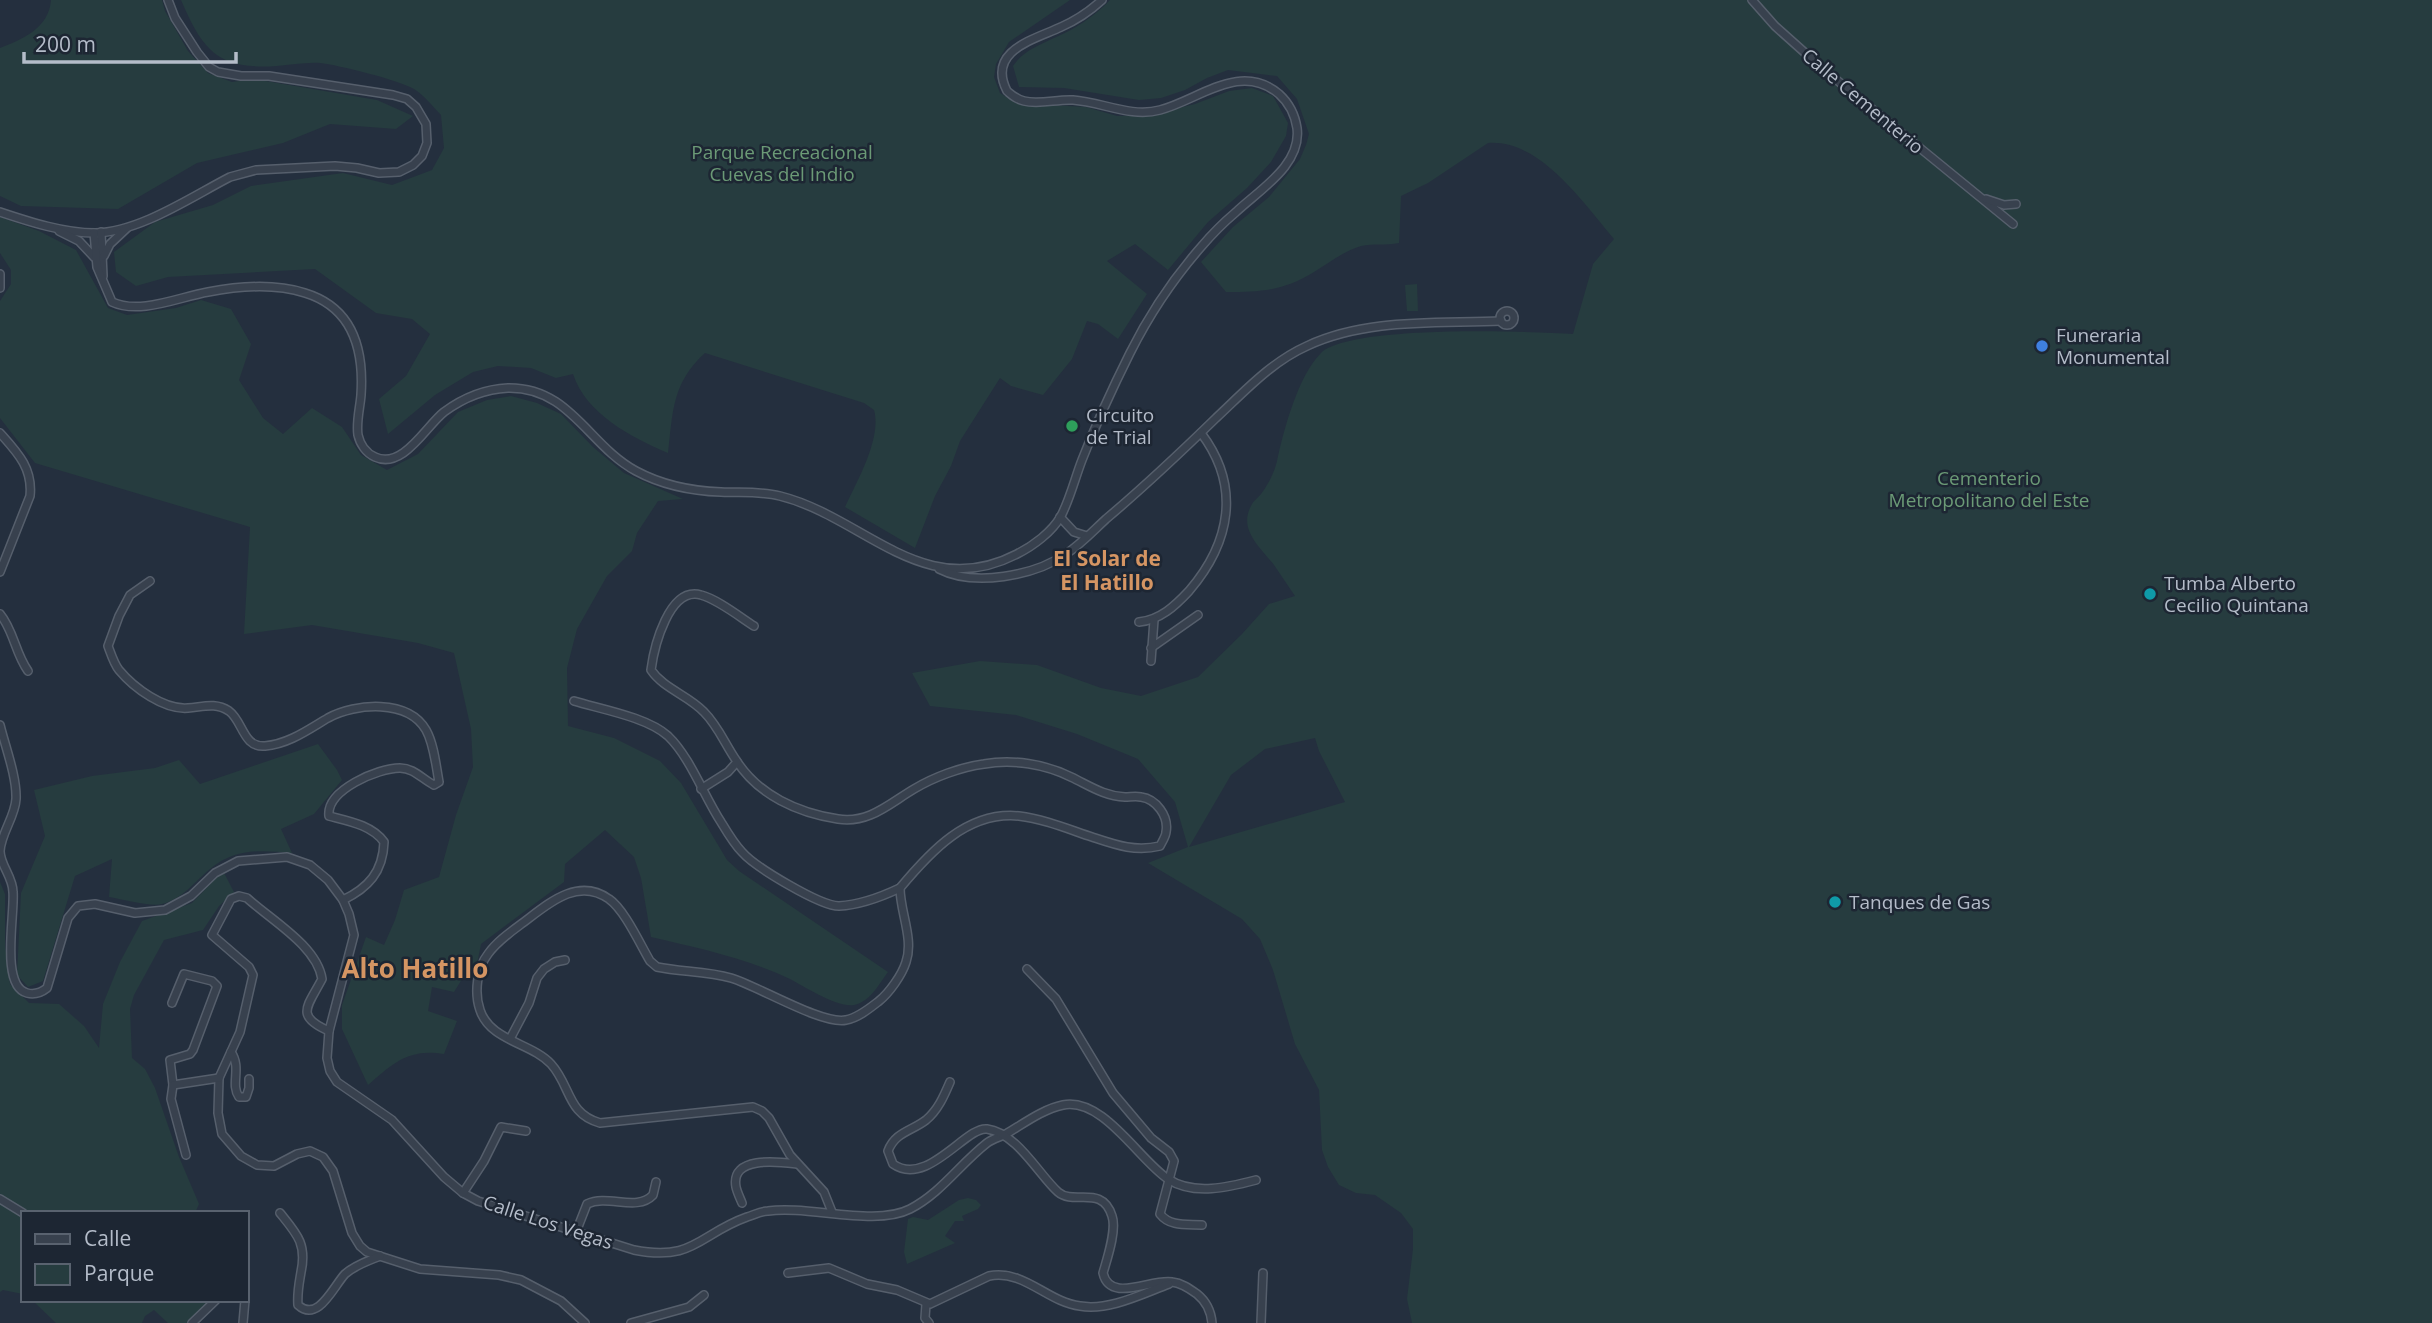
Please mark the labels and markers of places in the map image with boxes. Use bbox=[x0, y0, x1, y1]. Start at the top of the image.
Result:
place label: Funeraria Monumental bbox=[2056, 322, 2170, 370]
marker: Funeraria Monumental bbox=[2034, 338, 2050, 354]
place label: Circuito de Trial bbox=[1086, 402, 1154, 450]
marker: Circuito de Trial bbox=[1064, 418, 1080, 434]
place label: Tumba Alberto Cecilio Quintana bbox=[2164, 570, 2309, 618]
marker: Tumba Alberto Cecilio Quintana bbox=[2142, 586, 2158, 602]
place label: Tanques de Gas bbox=[1849, 889, 1990, 915]
marker: Tanques de Gas bbox=[1827, 894, 1843, 910]

